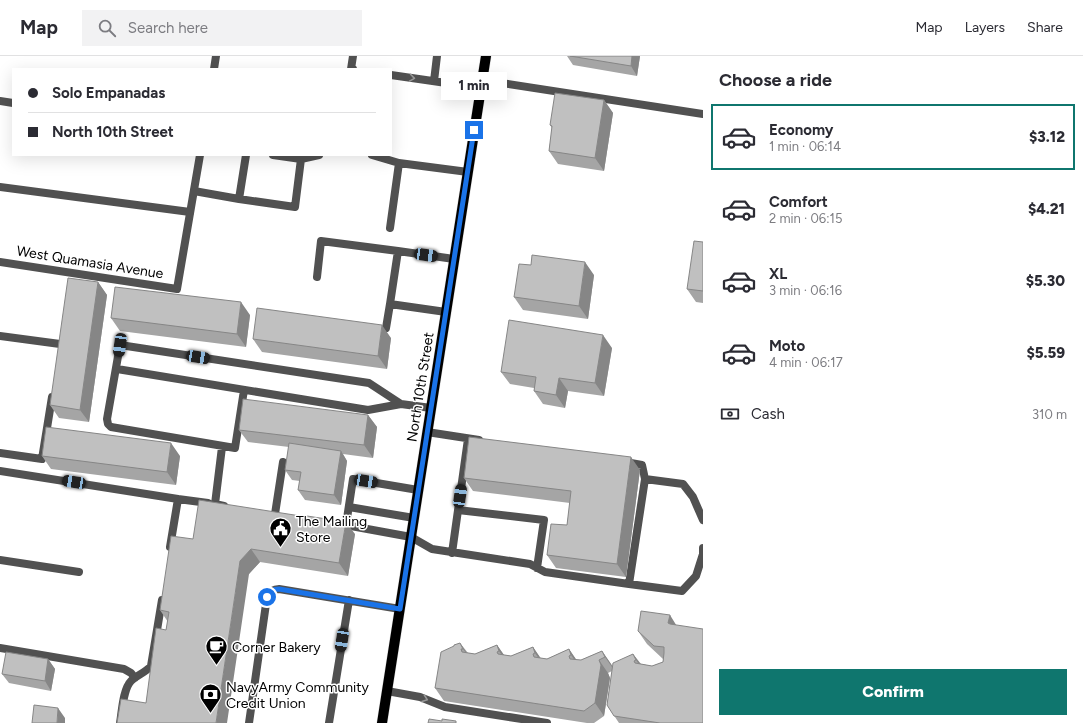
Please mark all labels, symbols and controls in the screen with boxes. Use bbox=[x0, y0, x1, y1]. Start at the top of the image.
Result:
search box bbox=[82, 10, 362, 46]
text: Map bbox=[20, 16, 58, 39]
icon: search bbox=[96, 17, 118, 39]
text: Search here bbox=[128, 19, 208, 37]
text: Map bbox=[915, 19, 943, 36]
text: Layers bbox=[965, 19, 1005, 36]
text: Share bbox=[1027, 19, 1063, 36]
text: Choose a ride bbox=[719, 69, 832, 91]
callout: 1 min bbox=[441, 72, 507, 100]
one-way arrow bbox=[409, 73, 415, 82]
text: 1 min bbox=[458, 78, 490, 93]
text: Solo Empanadas bbox=[52, 84, 165, 102]
icon: car bbox=[721, 119, 757, 155]
route end bbox=[465, 121, 483, 139]
text: Economy bbox=[769, 121, 834, 139]
text: North 10th Street bbox=[52, 123, 174, 141]
text: $3.12 bbox=[1029, 128, 1065, 146]
text: 1 min · 06:14 bbox=[769, 139, 841, 154]
icon: car bbox=[721, 191, 757, 227]
text: Comfort bbox=[769, 193, 828, 211]
text: $4.21 bbox=[1028, 200, 1065, 218]
text: 2 min · 06:15 bbox=[769, 211, 842, 226]
street label: West Quamasia Avenue bbox=[15, 242, 165, 283]
car bbox=[413, 247, 439, 263]
icon: car bbox=[721, 263, 757, 299]
text: XL bbox=[769, 265, 787, 283]
text: $5.30 bbox=[1026, 272, 1065, 290]
text: 3 min · 06:16 bbox=[769, 283, 842, 298]
street label: North 10th Street bbox=[403, 331, 438, 443]
car bbox=[112, 332, 128, 358]
icon: car bbox=[721, 335, 757, 371]
text: Moto bbox=[769, 337, 805, 355]
text: $5.59 bbox=[1026, 344, 1065, 362]
car bbox=[185, 349, 211, 365]
text: 4 min · 06:17 bbox=[769, 355, 843, 370]
icon: cash bbox=[719, 403, 741, 425]
text: Cash bbox=[751, 405, 785, 423]
text: 310 m bbox=[1032, 407, 1067, 422]
car bbox=[353, 473, 379, 489]
car bbox=[61, 474, 87, 490]
car bbox=[452, 483, 468, 509]
place label: The Mailing Store bbox=[296, 513, 367, 546]
public building icon: The Mailing Store bbox=[267, 516, 293, 549]
route start bbox=[258, 588, 276, 606]
car bbox=[334, 627, 350, 653]
cafe icon: Corner Bakery bbox=[204, 634, 230, 667]
place label: Corner Bakery bbox=[232, 639, 321, 656]
button: Confirm bbox=[719, 669, 1067, 715]
place label: NavyArmy Community Credit Union bbox=[226, 679, 370, 712]
bank icon: NavyArmy Community Credit Union bbox=[197, 682, 223, 715]
one-way arrow bbox=[422, 695, 429, 703]

